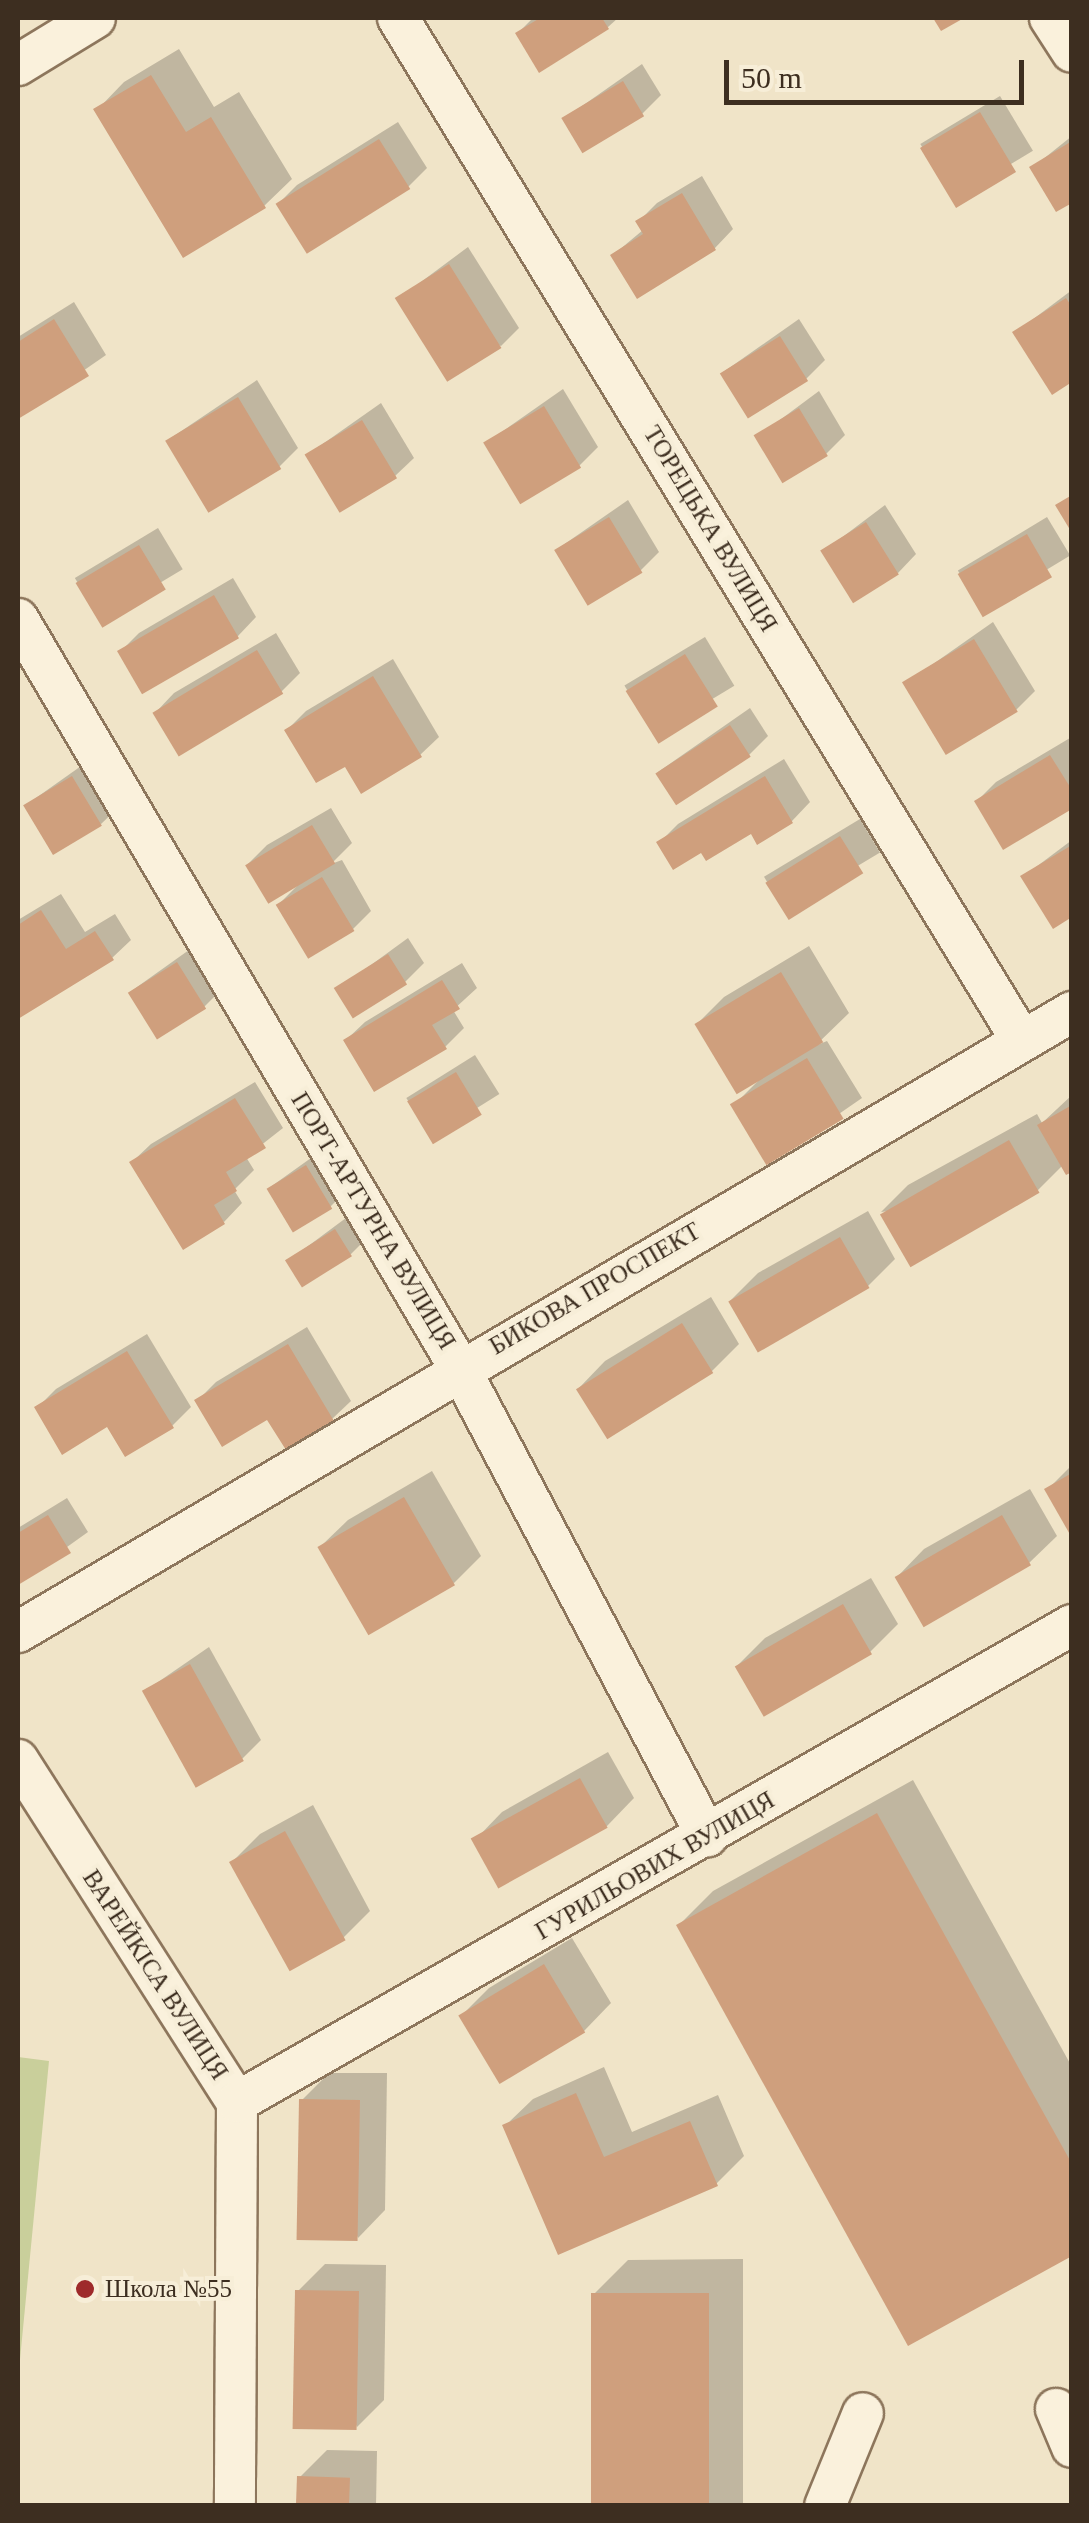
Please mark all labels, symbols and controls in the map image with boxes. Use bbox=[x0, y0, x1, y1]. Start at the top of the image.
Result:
scale bar bbox=[729, 40, 1029, 102]
text: 50 m bbox=[741, 61, 802, 94]
street label: ТОРЕЦЬКА ВУЛИЦЯ bbox=[637, 421, 783, 637]
street label: ПОРТ-АРТУРНА ВУЛИЦЯ bbox=[284, 1087, 462, 1355]
street label: БИКОВА ПРОСПЕКТ bbox=[484, 1216, 706, 1362]
street label: ГУРИЛЬОВИХ ВУЛИЦЯ bbox=[530, 1785, 780, 1947]
street label: ВАРЕЙКІСА ВУЛИЦЯ bbox=[76, 1864, 234, 2086]
place label: Школа №55 bbox=[105, 2274, 232, 2304]
marker: Школа №55 bbox=[74, 2278, 96, 2300]

